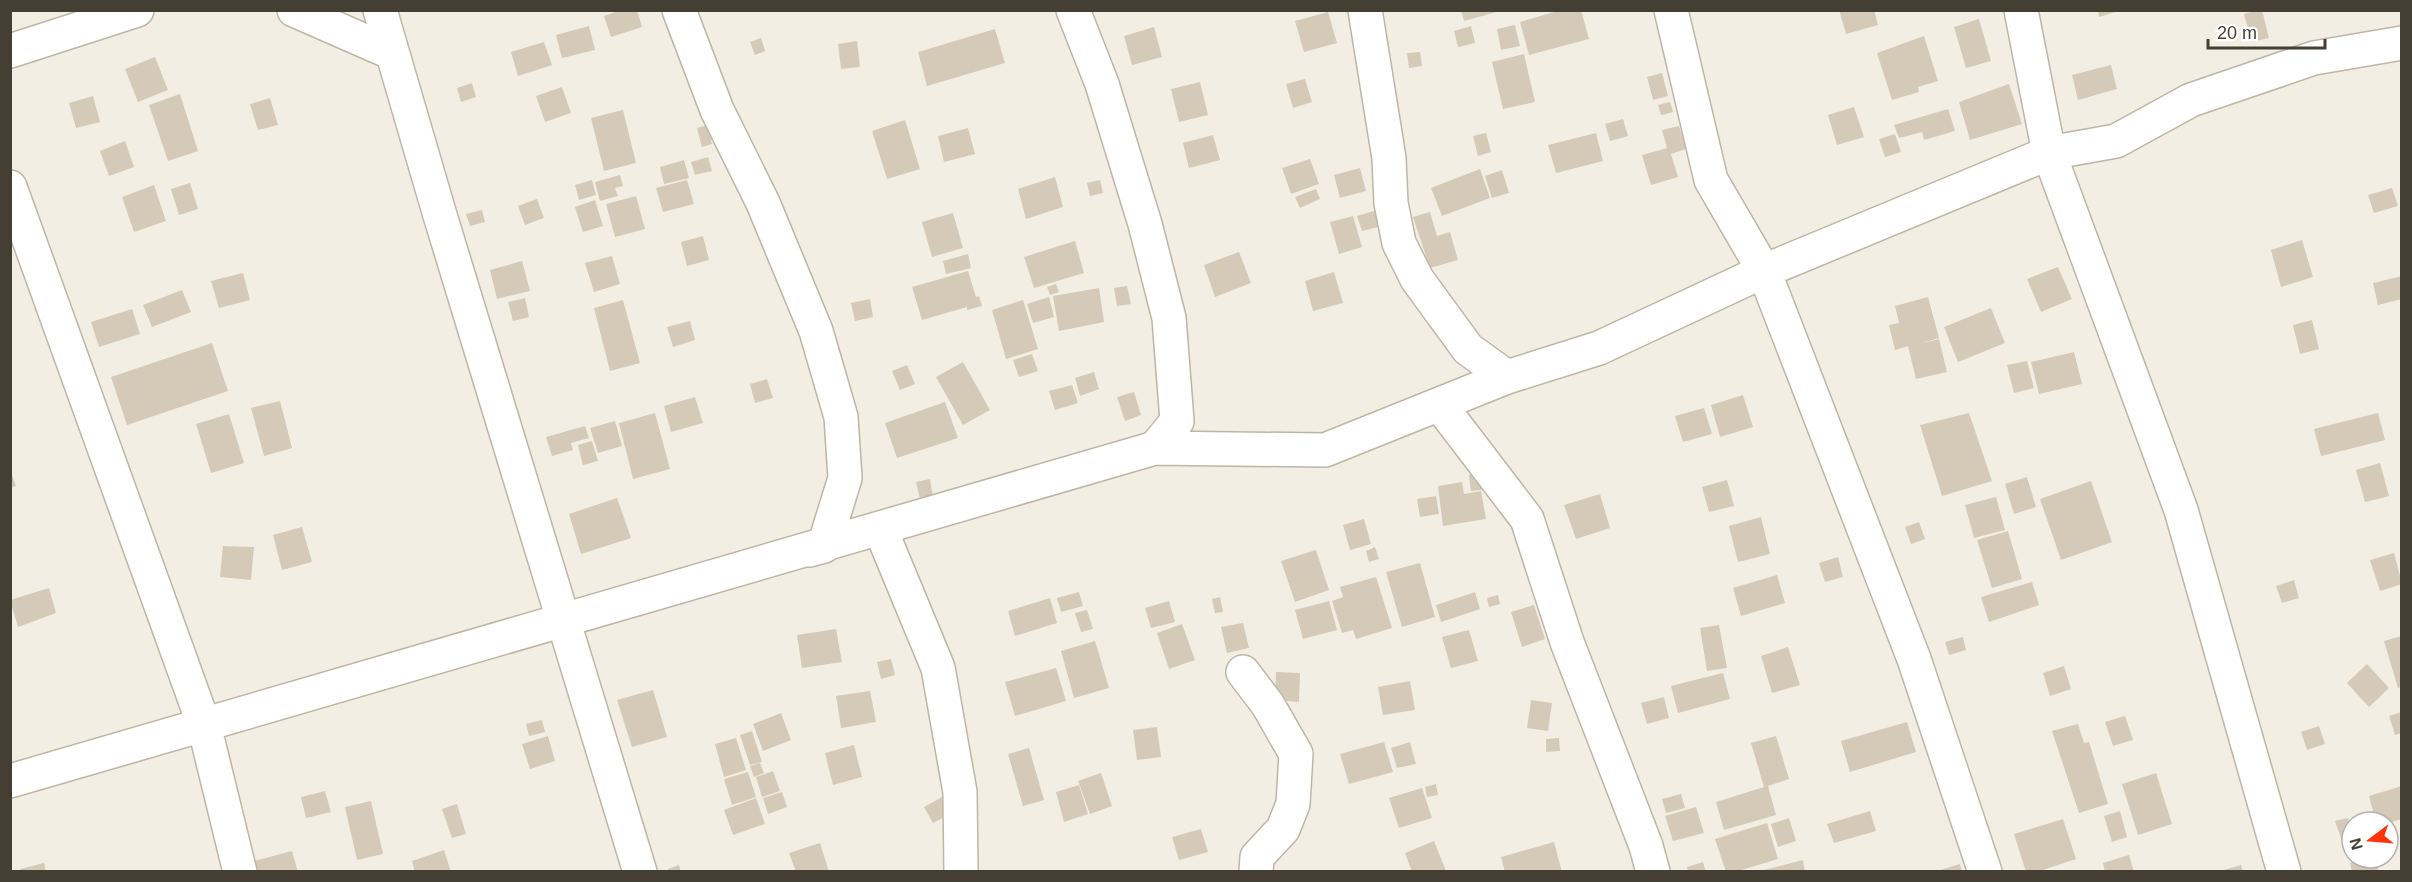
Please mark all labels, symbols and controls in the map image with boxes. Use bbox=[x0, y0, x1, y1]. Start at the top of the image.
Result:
scale bar bbox=[2208, 12, 2325, 50]
text: 20 m bbox=[2217, 23, 2257, 43]
north arrow bbox=[2340, 810, 2400, 870]
text: N bbox=[2346, 836, 2366, 852]

